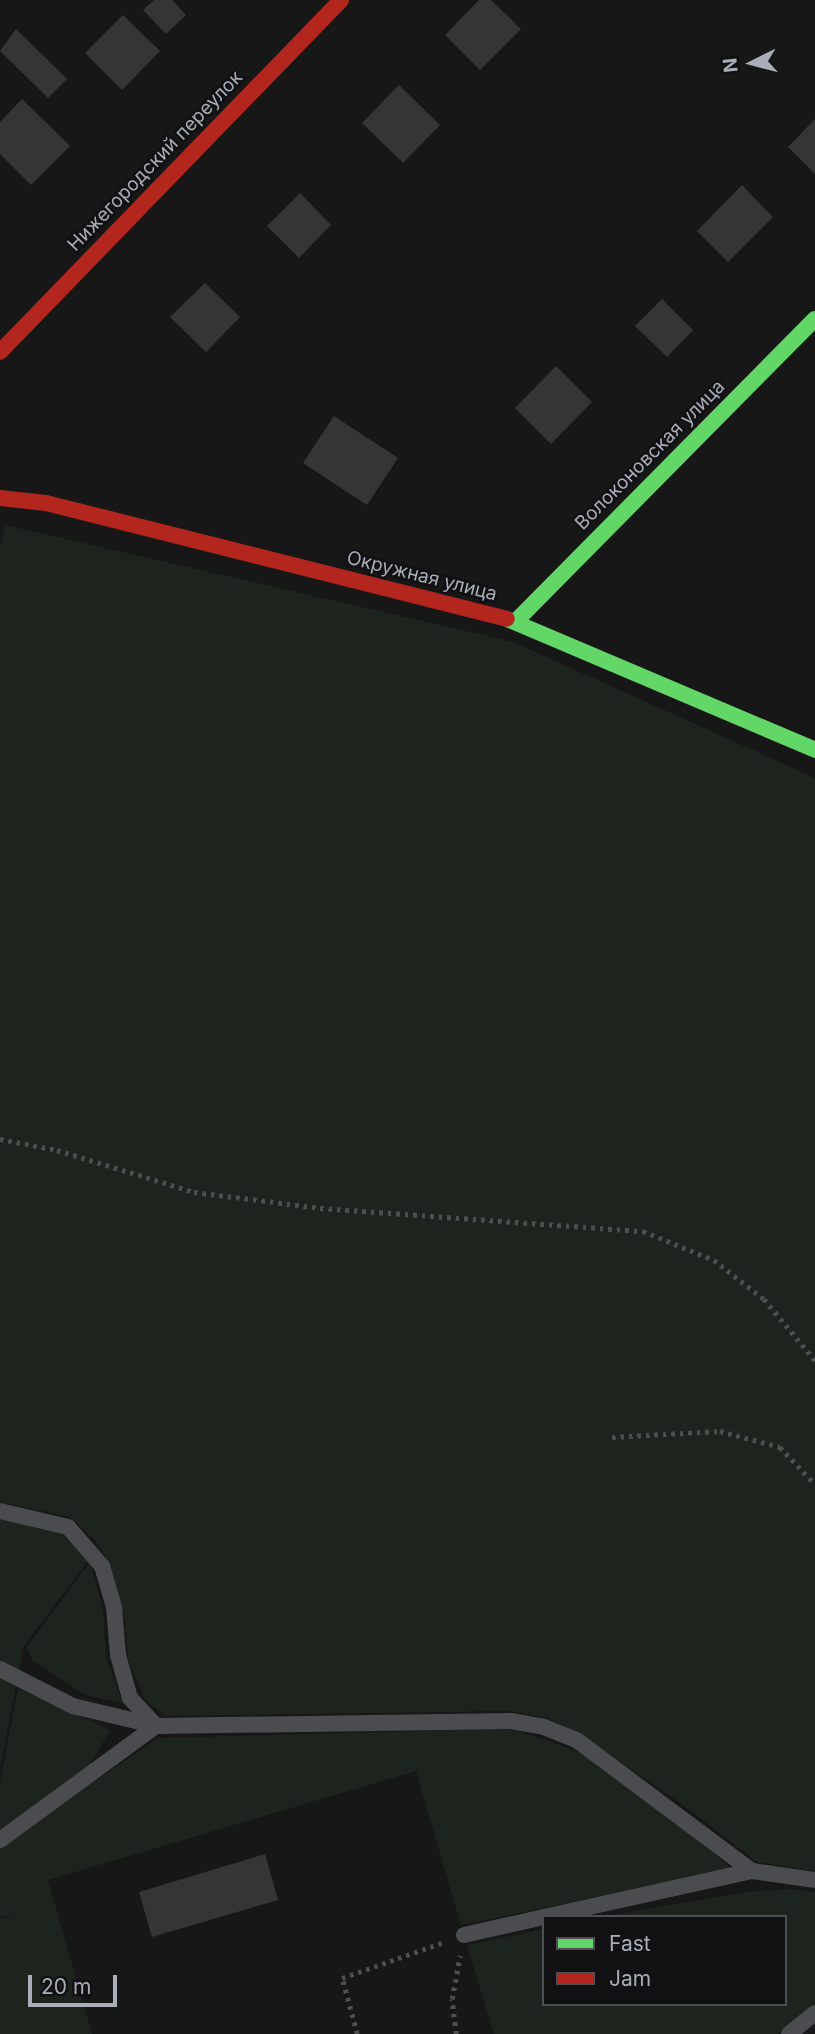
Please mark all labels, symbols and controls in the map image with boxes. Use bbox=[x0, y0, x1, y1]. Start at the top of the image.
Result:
north arrow bbox=[717, 28, 787, 98]
text: N bbox=[718, 57, 743, 74]
street label: Нижегородский переулок bbox=[63, 66, 247, 256]
street label: Волоконовская улица bbox=[570, 375, 730, 535]
street label: Окружная улица bbox=[345, 546, 499, 606]
legend bbox=[542, 1915, 787, 2006]
text: Fast bbox=[609, 1931, 651, 1956]
scale bar bbox=[32, 1960, 121, 2004]
text: Jam bbox=[609, 1966, 651, 1991]
text: 20 m bbox=[41, 1974, 91, 1999]

